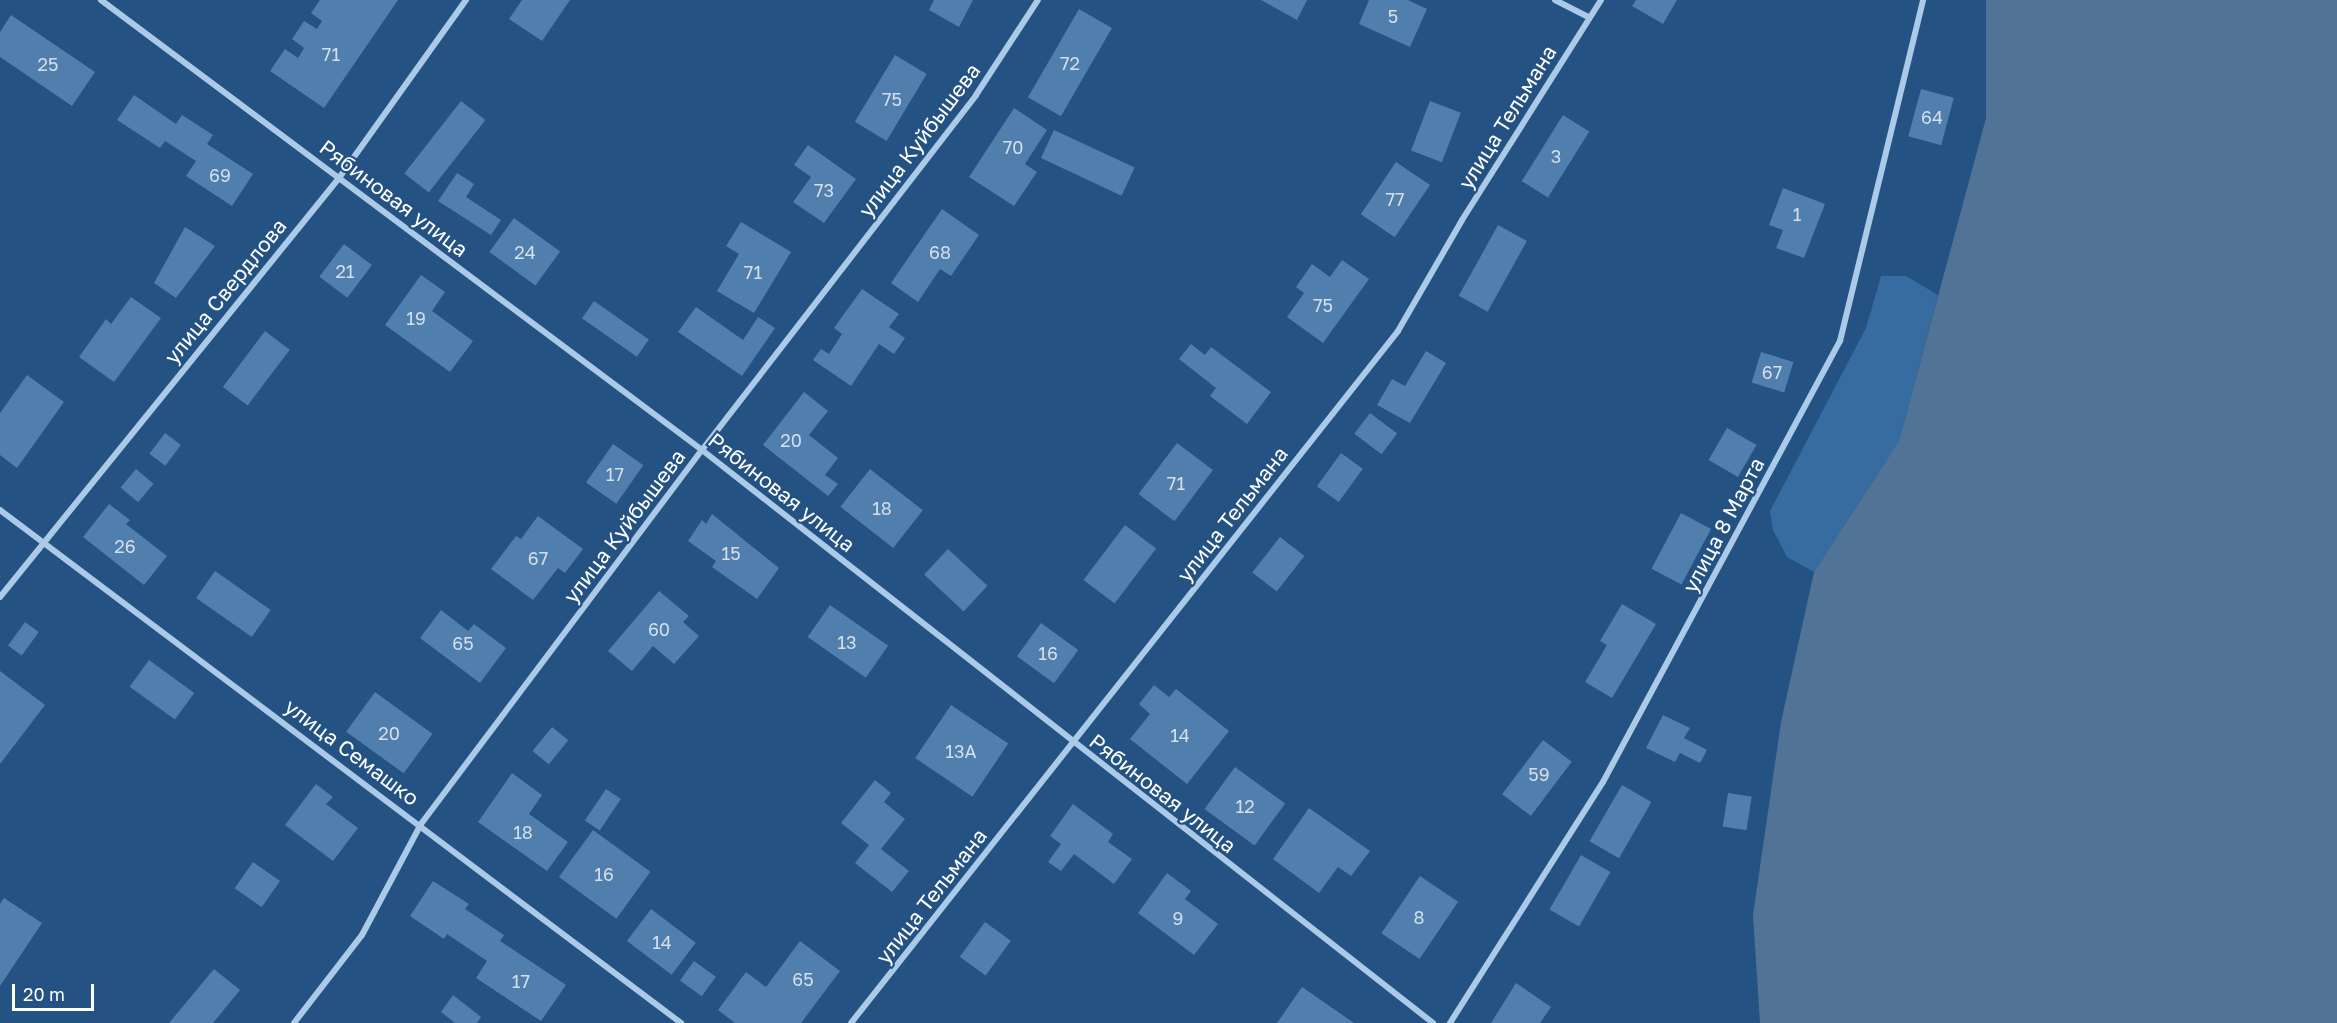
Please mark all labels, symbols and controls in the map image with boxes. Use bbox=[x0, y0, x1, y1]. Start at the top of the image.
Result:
house number: 5 bbox=[1388, 5, 1398, 27]
street label: улица Тельмана bbox=[1453, 40, 1561, 194]
house number: 71 bbox=[322, 43, 340, 65]
house number: 72 bbox=[1060, 52, 1080, 74]
house number: 25 bbox=[38, 53, 58, 75]
street label: улица Куйбышева bbox=[853, 58, 985, 222]
house number: 75 bbox=[882, 88, 902, 110]
house number: 64 bbox=[1921, 106, 1943, 128]
street label: Рябиновая улица bbox=[315, 134, 473, 262]
house number: 70 bbox=[1003, 136, 1023, 158]
house number: 3 bbox=[1551, 145, 1561, 167]
house number: 69 bbox=[209, 164, 231, 186]
house number: 73 bbox=[814, 179, 834, 201]
house number: 77 bbox=[1385, 188, 1405, 210]
house number: 1 bbox=[1793, 203, 1801, 225]
street label: улица Свердлова bbox=[159, 213, 291, 369]
house number: 24 bbox=[514, 241, 536, 263]
house number: 68 bbox=[929, 241, 951, 263]
house number: 21 bbox=[335, 260, 355, 282]
house number: 71 bbox=[744, 261, 762, 283]
house number: 75 bbox=[1313, 294, 1333, 316]
house number: 19 bbox=[406, 307, 426, 329]
house number: 67 bbox=[1762, 361, 1782, 383]
street label: Рябиновая улица bbox=[704, 427, 860, 557]
house number: 20 bbox=[780, 429, 802, 451]
street label: улица Тельмана bbox=[1171, 441, 1293, 587]
street label: улица Куйбышева bbox=[558, 444, 690, 608]
street label: улица 8 Марта bbox=[1677, 453, 1769, 597]
house number: 17 bbox=[606, 463, 624, 485]
house number: 71 bbox=[1167, 472, 1185, 494]
house number: 18 bbox=[872, 497, 892, 519]
house number: 26 bbox=[114, 535, 136, 557]
house number: 15 bbox=[721, 542, 741, 564]
house number: 67 bbox=[528, 547, 548, 569]
house number: 60 bbox=[648, 618, 670, 640]
house number: 13 bbox=[837, 631, 857, 653]
house number: 65 bbox=[452, 632, 474, 654]
house number: 16 bbox=[1038, 642, 1058, 664]
street label: улица Семашко bbox=[280, 693, 424, 811]
house number: 20 bbox=[378, 722, 400, 744]
house number: 14 bbox=[1170, 724, 1190, 746]
street label: Рябиновая улица bbox=[1085, 728, 1241, 858]
house number: 13А bbox=[945, 740, 977, 762]
house number: 59 bbox=[1528, 763, 1550, 785]
house number: 12 bbox=[1235, 795, 1255, 817]
house number: 18 bbox=[513, 821, 533, 843]
street label: улица Тельмана bbox=[870, 823, 992, 969]
house number: 16 bbox=[594, 863, 614, 885]
house number: 8 bbox=[1414, 906, 1424, 928]
house number: 9 bbox=[1173, 907, 1183, 929]
house number: 14 bbox=[652, 931, 672, 953]
house number: 65 bbox=[792, 968, 814, 990]
house number: 17 bbox=[512, 970, 530, 992]
scale bar bbox=[15, 972, 98, 1010]
text: 20 m bbox=[23, 983, 65, 1005]

